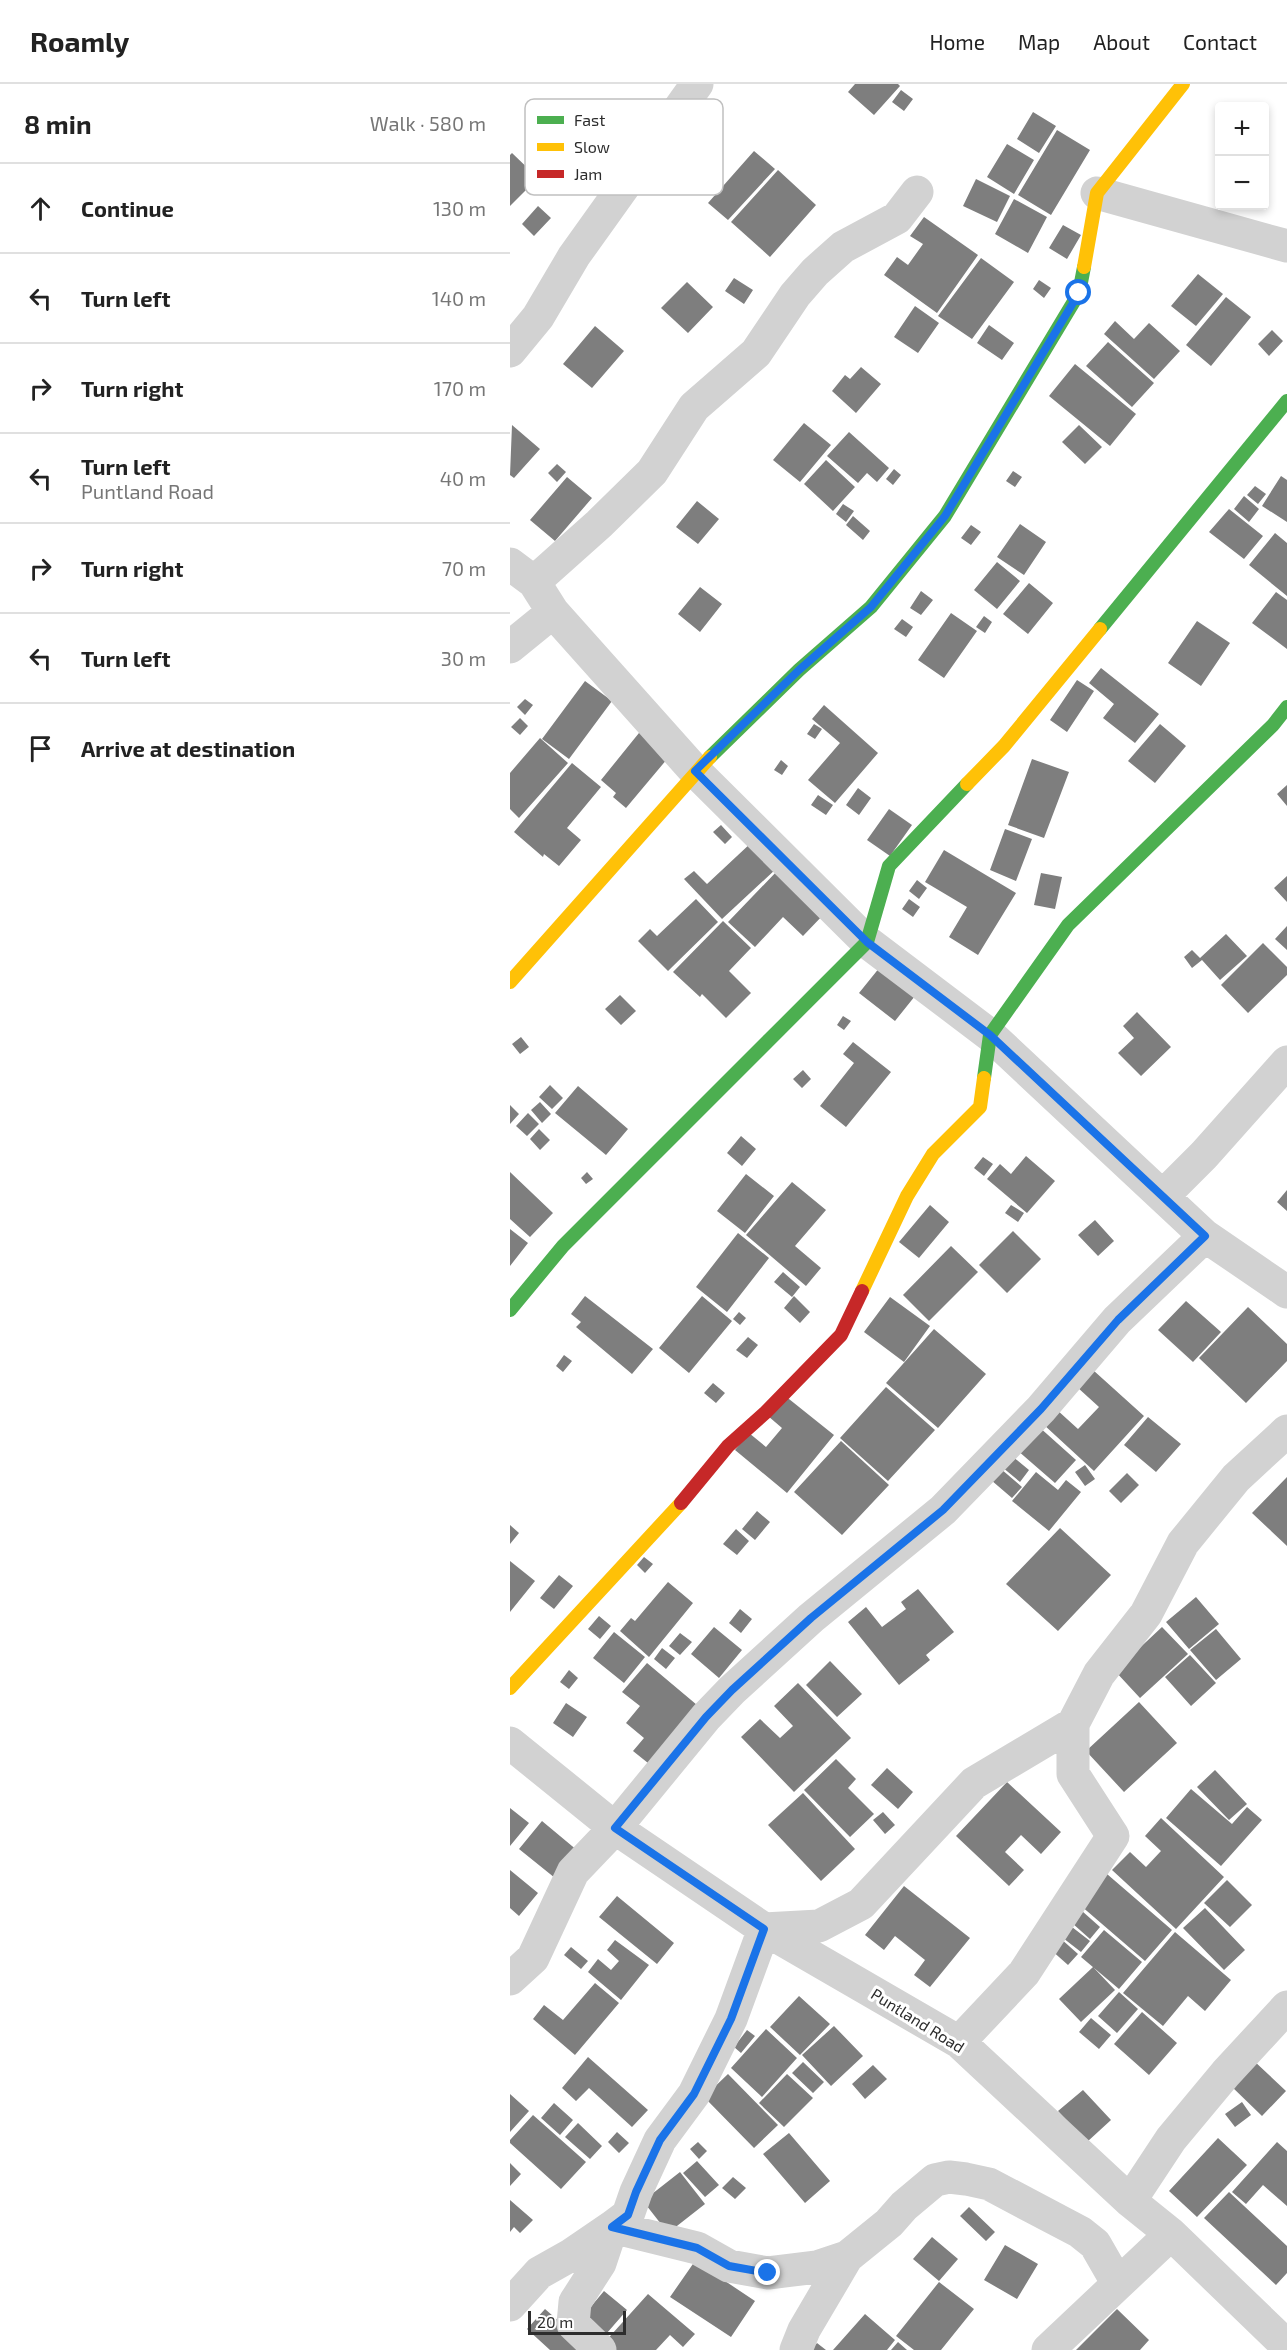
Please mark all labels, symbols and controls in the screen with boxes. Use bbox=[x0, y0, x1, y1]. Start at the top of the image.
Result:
text: Roamly bbox=[30, 24, 129, 58]
text: Home bbox=[929, 29, 985, 54]
text: Map bbox=[1018, 29, 1060, 54]
text: About bbox=[1093, 29, 1150, 54]
text: Contact bbox=[1183, 29, 1257, 54]
legend bbox=[525, 99, 723, 195]
map controls bbox=[1215, 102, 1269, 210]
button: + bbox=[1215, 102, 1269, 156]
text: 8 min bbox=[24, 108, 92, 139]
text: Fast bbox=[574, 110, 605, 129]
text: Walk · 580 m bbox=[370, 111, 486, 135]
text: Slow bbox=[574, 137, 610, 156]
button: − bbox=[1215, 156, 1269, 210]
text: Jam bbox=[574, 164, 602, 183]
icon: ahead bbox=[24, 192, 57, 225]
text: Continue bbox=[81, 195, 174, 221]
text: 130 m bbox=[433, 196, 486, 220]
route start bbox=[1065, 279, 1091, 305]
icon: left bbox=[24, 282, 57, 315]
text: Turn left bbox=[81, 285, 170, 311]
text: 140 m bbox=[432, 286, 486, 310]
icon: right bbox=[24, 372, 57, 405]
text: Turn right bbox=[81, 375, 183, 401]
text: 170 m bbox=[434, 376, 486, 400]
text: Turn left bbox=[81, 453, 170, 479]
icon: left bbox=[24, 462, 57, 495]
text: 40 m bbox=[440, 466, 486, 490]
text: Puntland Road bbox=[81, 479, 214, 503]
icon: right bbox=[24, 552, 57, 585]
text: Turn right bbox=[81, 555, 183, 581]
text: 70 m bbox=[442, 556, 486, 580]
icon: left bbox=[24, 642, 57, 675]
text: Turn left bbox=[81, 645, 170, 671]
text: 30 m bbox=[441, 646, 486, 670]
icon: arrive bbox=[24, 732, 57, 765]
text: Arrive at destination bbox=[81, 735, 295, 761]
street label: Puntland Road bbox=[868, 1984, 968, 2056]
route end bbox=[754, 2259, 780, 2285]
scale bar bbox=[528, 2308, 626, 2336]
text: 20 m bbox=[537, 2312, 573, 2331]

